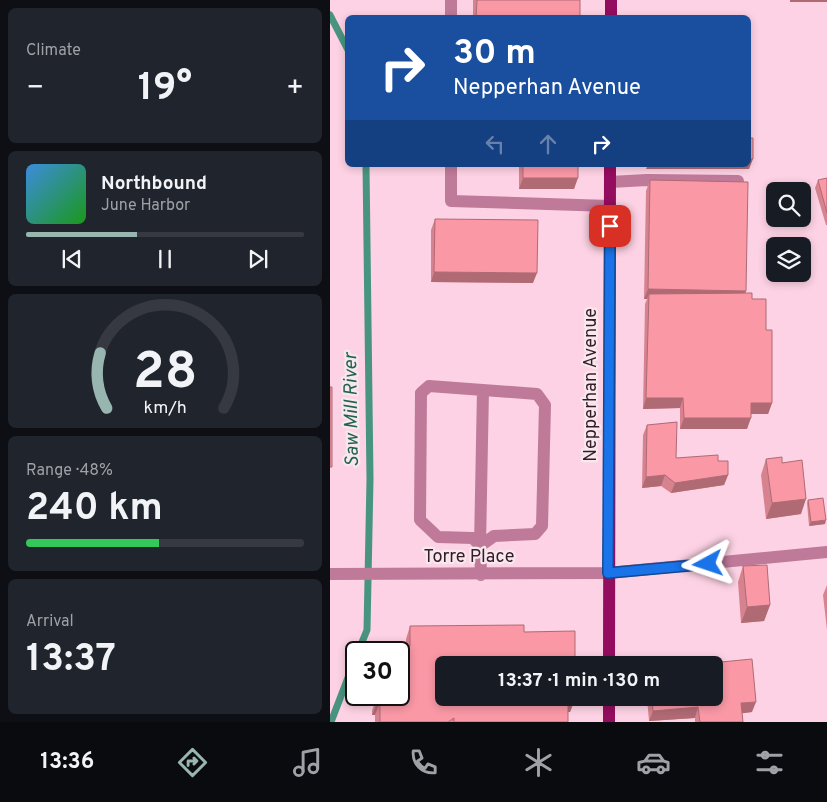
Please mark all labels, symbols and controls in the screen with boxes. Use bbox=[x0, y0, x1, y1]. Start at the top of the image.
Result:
text: 30 m bbox=[453, 32, 536, 76]
icon: right bbox=[370, 35, 435, 100]
text: Climate bbox=[26, 41, 81, 61]
text: 19° bbox=[138, 65, 192, 114]
text: − bbox=[26, 71, 44, 107]
text: + bbox=[286, 71, 304, 107]
text: Nepperhan Avenue bbox=[453, 75, 641, 102]
icon: left bbox=[481, 130, 509, 158]
icon: ahead bbox=[534, 130, 562, 158]
icon: right bbox=[587, 130, 615, 158]
text: Northbound bbox=[101, 172, 207, 196]
map controls bbox=[766, 182, 811, 282]
button: search bbox=[766, 182, 811, 227]
text: June Harbor bbox=[101, 196, 190, 216]
pin bbox=[589, 205, 631, 247]
icon: arrive bbox=[596, 212, 624, 240]
button: layers bbox=[766, 237, 811, 282]
icon: previous bbox=[58, 245, 86, 273]
icon: pause bbox=[151, 245, 179, 273]
icon: next bbox=[244, 245, 272, 273]
street label: Nepperhan Avenue bbox=[580, 308, 603, 462]
text: 28 bbox=[133, 341, 197, 407]
water label: Saw Mill River bbox=[339, 351, 365, 467]
text: km/h bbox=[143, 397, 187, 420]
text: Range · 48% bbox=[26, 461, 113, 481]
text: 240 km bbox=[26, 485, 163, 534]
position arrow bbox=[681, 537, 733, 589]
street label: Torre Place bbox=[424, 546, 514, 569]
text: Arrival bbox=[26, 612, 74, 632]
text: 13:37 bbox=[26, 636, 116, 685]
speed limit sign: 30 bbox=[345, 641, 410, 706]
text: 13:37 · 1 min · 130 m bbox=[498, 669, 660, 693]
icon: directions bbox=[175, 745, 210, 780]
icon: music bbox=[290, 745, 325, 780]
icon: phone bbox=[406, 745, 441, 780]
icon: climate bbox=[521, 745, 556, 780]
icon: car bbox=[636, 745, 671, 780]
icon: filters bbox=[752, 745, 787, 780]
text: 13:36 bbox=[40, 749, 94, 776]

